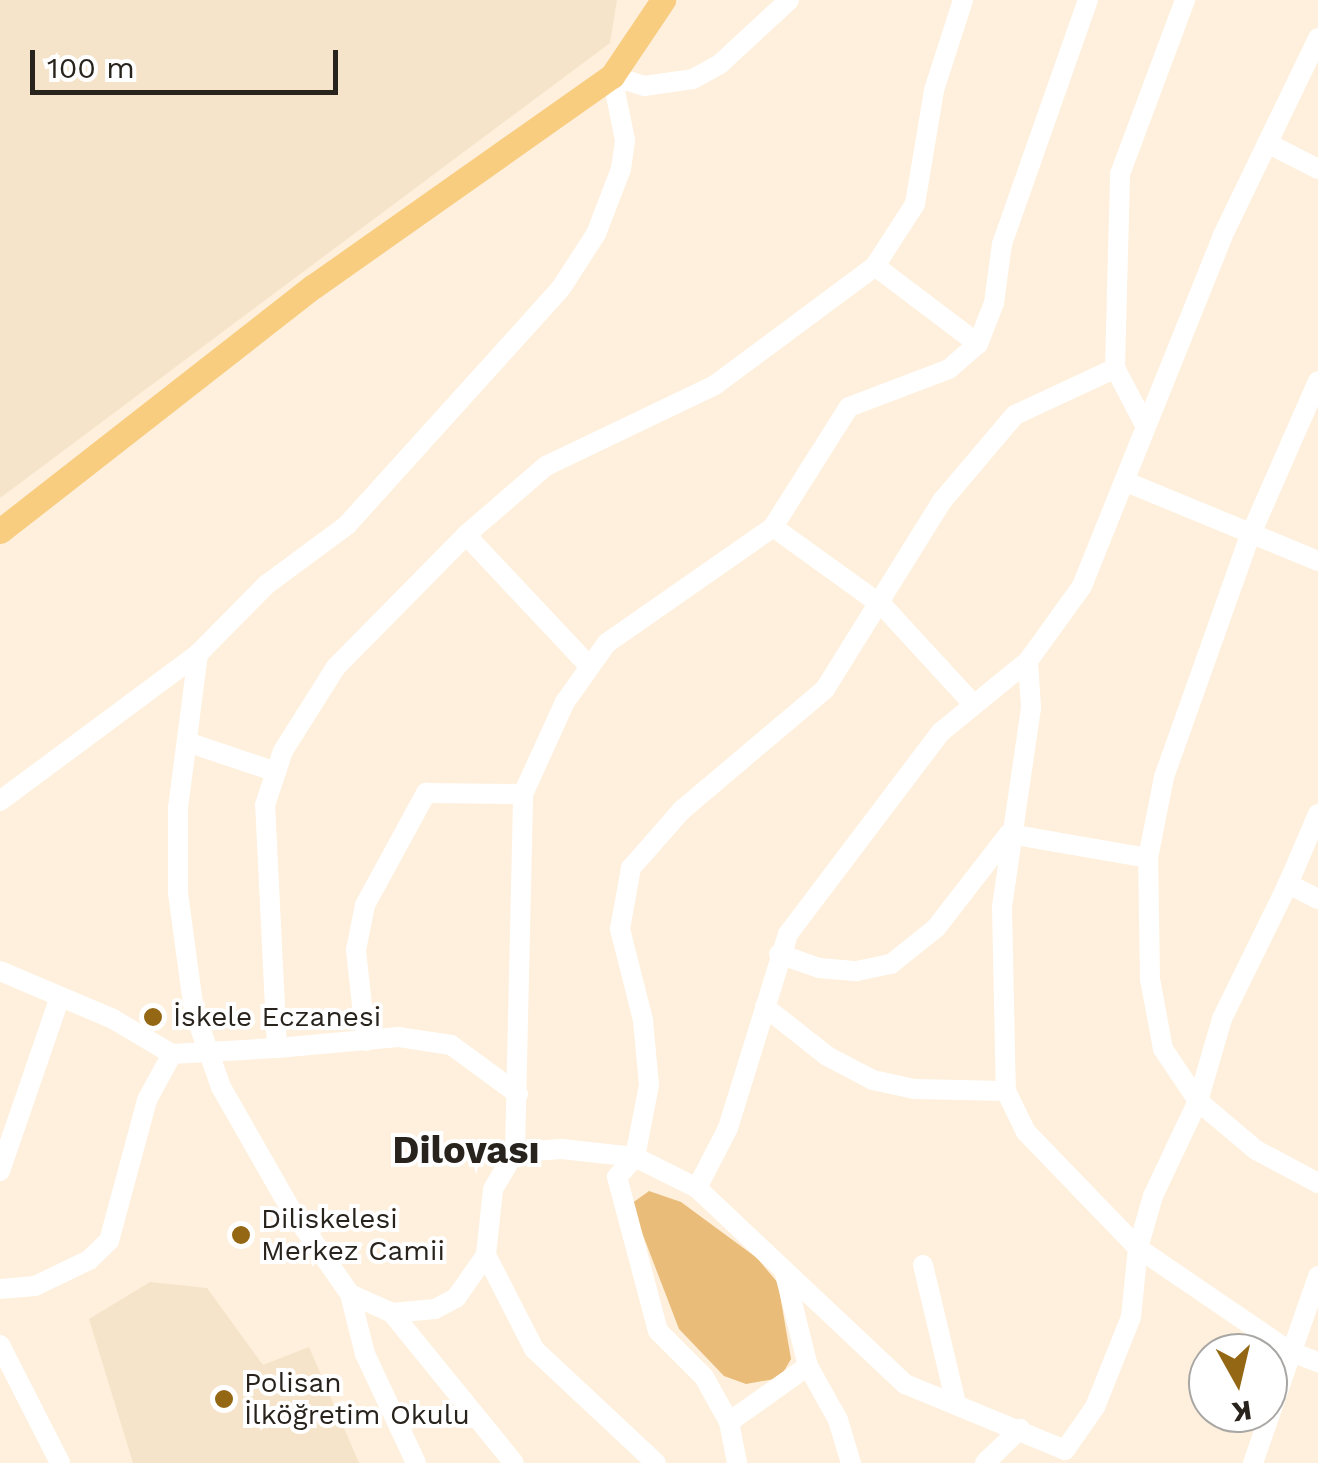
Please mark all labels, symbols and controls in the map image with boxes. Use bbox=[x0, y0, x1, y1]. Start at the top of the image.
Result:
scale bar bbox=[35, 30, 342, 92]
text: 100 m bbox=[47, 50, 135, 85]
place label: İskele Eczanesi bbox=[173, 1000, 381, 1034]
marker: İskele Eczanesi bbox=[142, 1006, 164, 1028]
district label: Dilovası bbox=[392, 1128, 540, 1174]
place label: Diliskelesi Merkez Camii bbox=[261, 1202, 445, 1268]
marker: Diliskelesi Merkez Camii bbox=[230, 1224, 252, 1246]
north arrow bbox=[1188, 1333, 1288, 1433]
place label: Polisan İlköğretim Okulu bbox=[244, 1366, 470, 1432]
marker: Polisan İlköğretim Okulu bbox=[213, 1388, 235, 1410]
text: K bbox=[1230, 1394, 1254, 1429]

